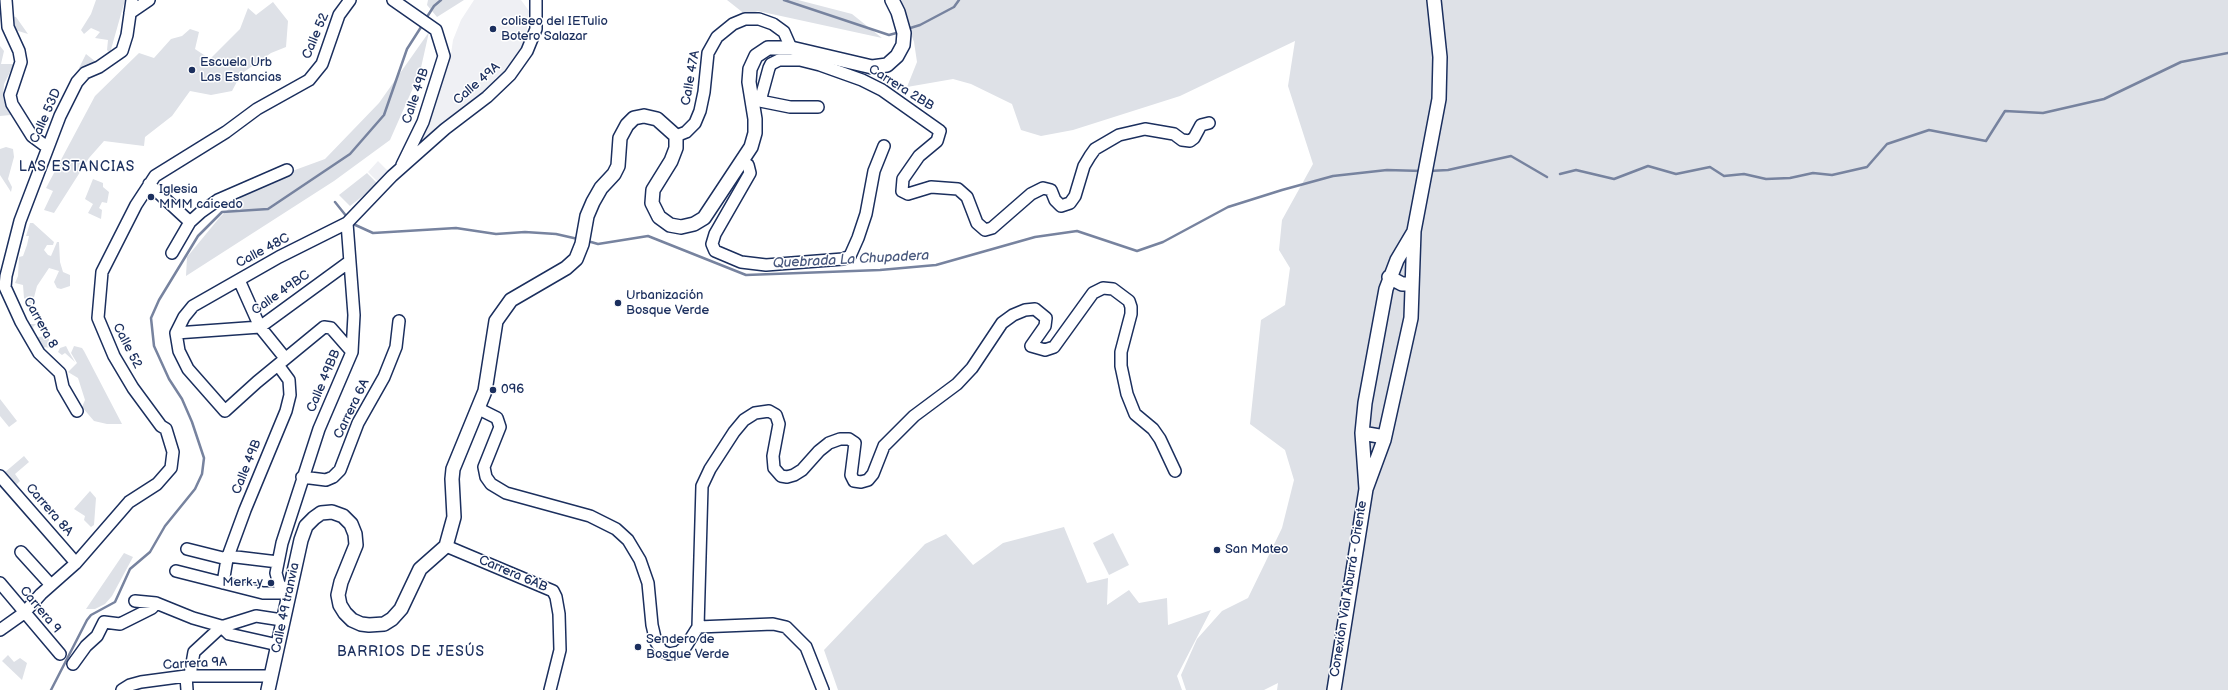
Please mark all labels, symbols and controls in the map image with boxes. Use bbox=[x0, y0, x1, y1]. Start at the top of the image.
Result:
street label: Calle 52 bbox=[299, 11, 333, 61]
place label: coliseo del IETulio Botero Salazar bbox=[501, 14, 608, 45]
marker: coliseo del IETulio Botero Salazar bbox=[488, 24, 498, 34]
street label: Calle 47A bbox=[678, 49, 704, 107]
place label: Escuela Urb Las Estancias bbox=[200, 55, 281, 86]
street label: Calle 49A bbox=[450, 59, 504, 109]
street label: Carrera 2BB bbox=[865, 62, 937, 114]
marker: Escuela Urb Las Estancias bbox=[187, 65, 197, 75]
street label: Calle 49B bbox=[399, 66, 433, 126]
street label: Calle 53D bbox=[27, 86, 65, 146]
district label: LAS ESTANCIAS bbox=[19, 159, 135, 175]
place label: Iglesia MMM caicedo bbox=[159, 182, 243, 213]
marker: Iglesia MMM caicedo bbox=[146, 192, 156, 202]
street label: Calle 48C bbox=[234, 230, 292, 272]
water label: Quebrada La Chupadera bbox=[772, 248, 930, 272]
street label: Calle 49BC bbox=[249, 267, 313, 319]
place label: Urbanización Bosque Verde bbox=[626, 288, 709, 319]
street label: Carrera 8 bbox=[20, 295, 60, 351]
marker: Urbanización Bosque Verde bbox=[613, 298, 623, 308]
street label: Calle 52 bbox=[109, 321, 145, 371]
street label: Calle 49BB bbox=[304, 347, 344, 415]
street label: Carrera 6A bbox=[331, 377, 373, 441]
place label: 096 bbox=[501, 382, 524, 398]
marker: 096 bbox=[488, 385, 498, 395]
street label: Calle 49B bbox=[229, 437, 265, 497]
street label: Carrera 8A bbox=[22, 481, 76, 539]
street label: Conexión Vial Aburrá - Oriente bbox=[1327, 500, 1371, 678]
place label: San Mateo bbox=[1225, 542, 1288, 558]
marker: San Mateo bbox=[1212, 545, 1222, 555]
street label: Carrera 6AB bbox=[476, 552, 550, 596]
street label: Calle 49 tranvia bbox=[269, 561, 303, 655]
place label: Merk-y bbox=[222, 575, 263, 591]
marker: Merk-y bbox=[266, 578, 276, 588]
street label: Carrera 9 bbox=[16, 583, 64, 637]
place label: Sendero de Bosque Verde bbox=[646, 632, 729, 663]
marker: Sendero de Bosque Verde bbox=[633, 642, 643, 652]
district label: BARRIOS DE JESÚS bbox=[337, 644, 485, 660]
street label: Carrera 9A bbox=[163, 655, 227, 673]

